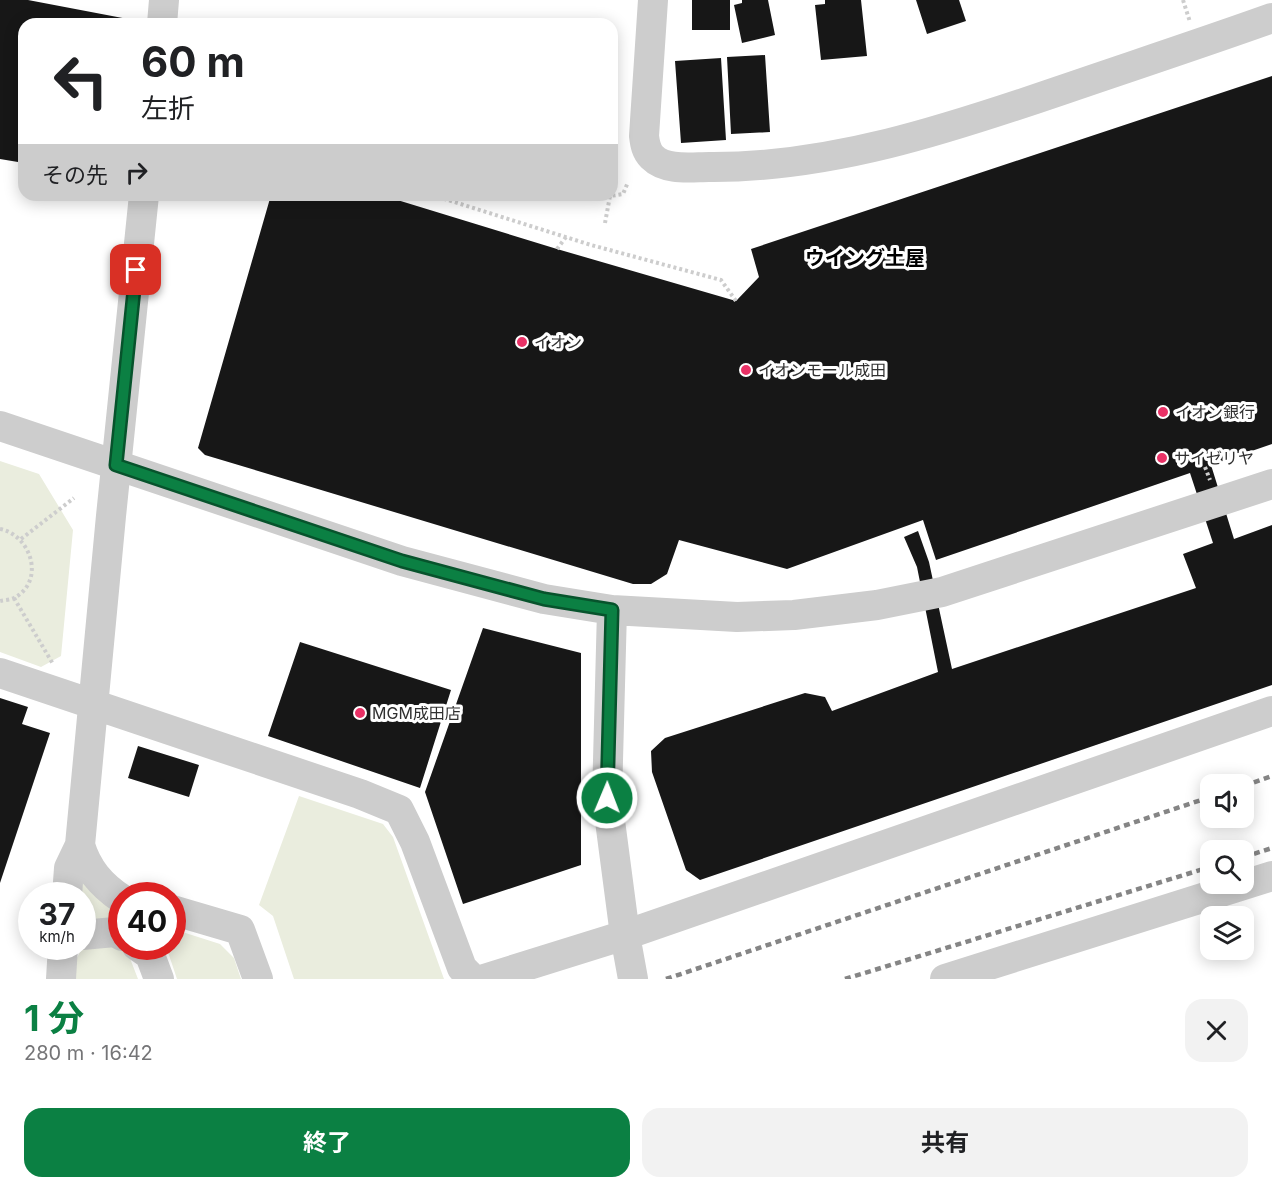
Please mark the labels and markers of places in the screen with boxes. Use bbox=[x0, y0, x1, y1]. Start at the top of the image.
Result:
pin bbox=[110, 244, 161, 295]
place label: イオン bbox=[534, 332, 582, 352]
marker: イオン bbox=[515, 335, 529, 349]
place label: イオンモール成田 bbox=[758, 360, 886, 380]
marker: イオンモール成田 bbox=[739, 363, 753, 377]
place label: イオン銀行 bbox=[1175, 402, 1255, 422]
marker: イオン銀行 bbox=[1156, 405, 1170, 419]
place label: サイゼリヤ bbox=[1174, 448, 1254, 468]
marker: サイゼリヤ bbox=[1155, 451, 1169, 465]
place label: MGM成田店 bbox=[372, 703, 461, 723]
marker: MGM成田店 bbox=[353, 706, 367, 720]

